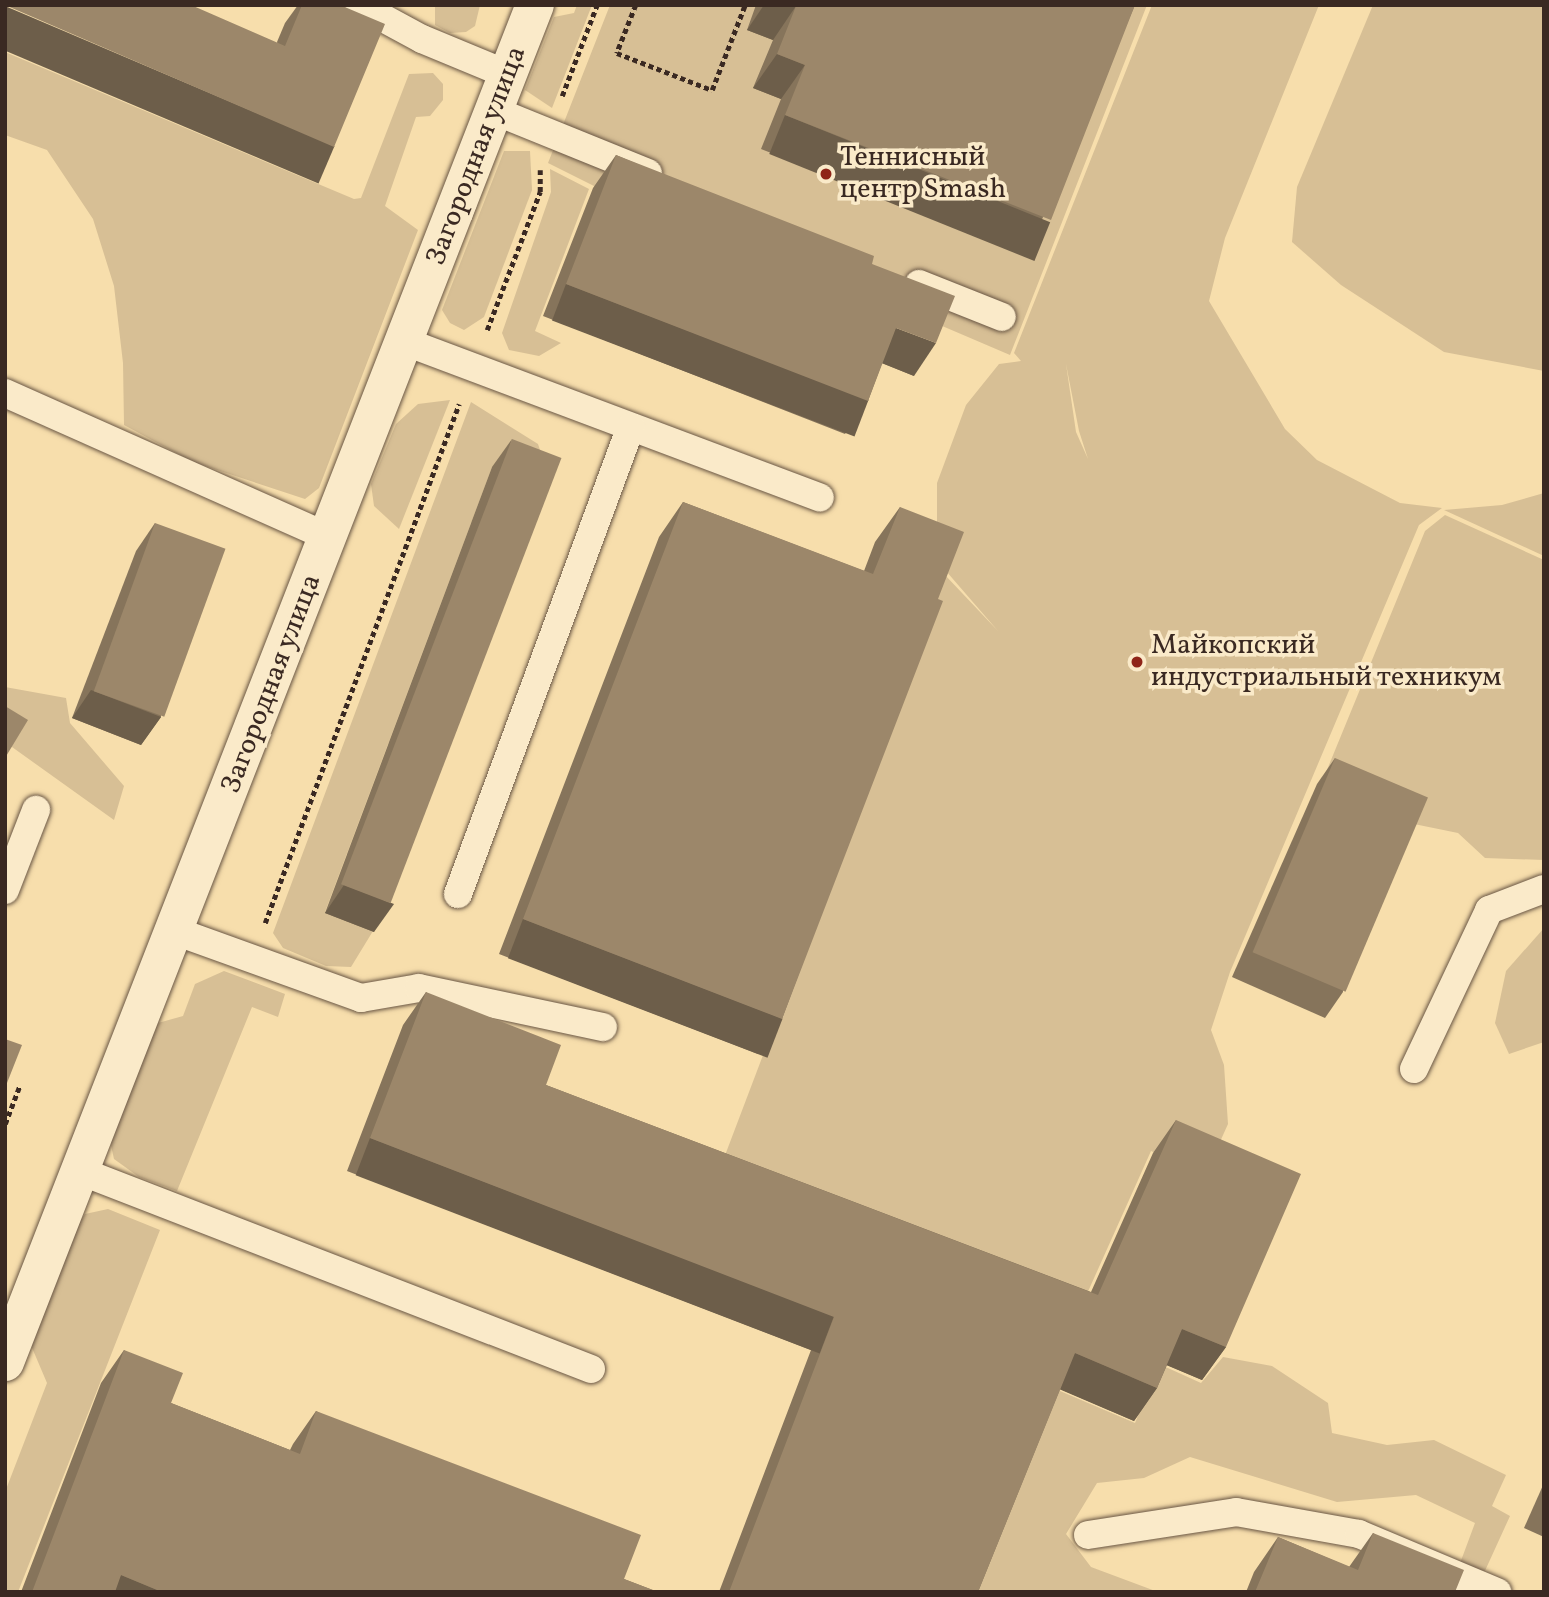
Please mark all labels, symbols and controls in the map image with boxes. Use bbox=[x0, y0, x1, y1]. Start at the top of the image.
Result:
street label: Загородная улица bbox=[420, 41, 534, 271]
place label: Теннисный центр Smash bbox=[840, 141, 1006, 207]
marker: Теннисный центр Smash bbox=[818, 166, 834, 182]
street label: Загородная улица bbox=[215, 569, 329, 799]
place label: Майкопский индустриальный техникум bbox=[1151, 629, 1502, 695]
marker: Майкопский индустриальный техникум bbox=[1129, 654, 1145, 670]

